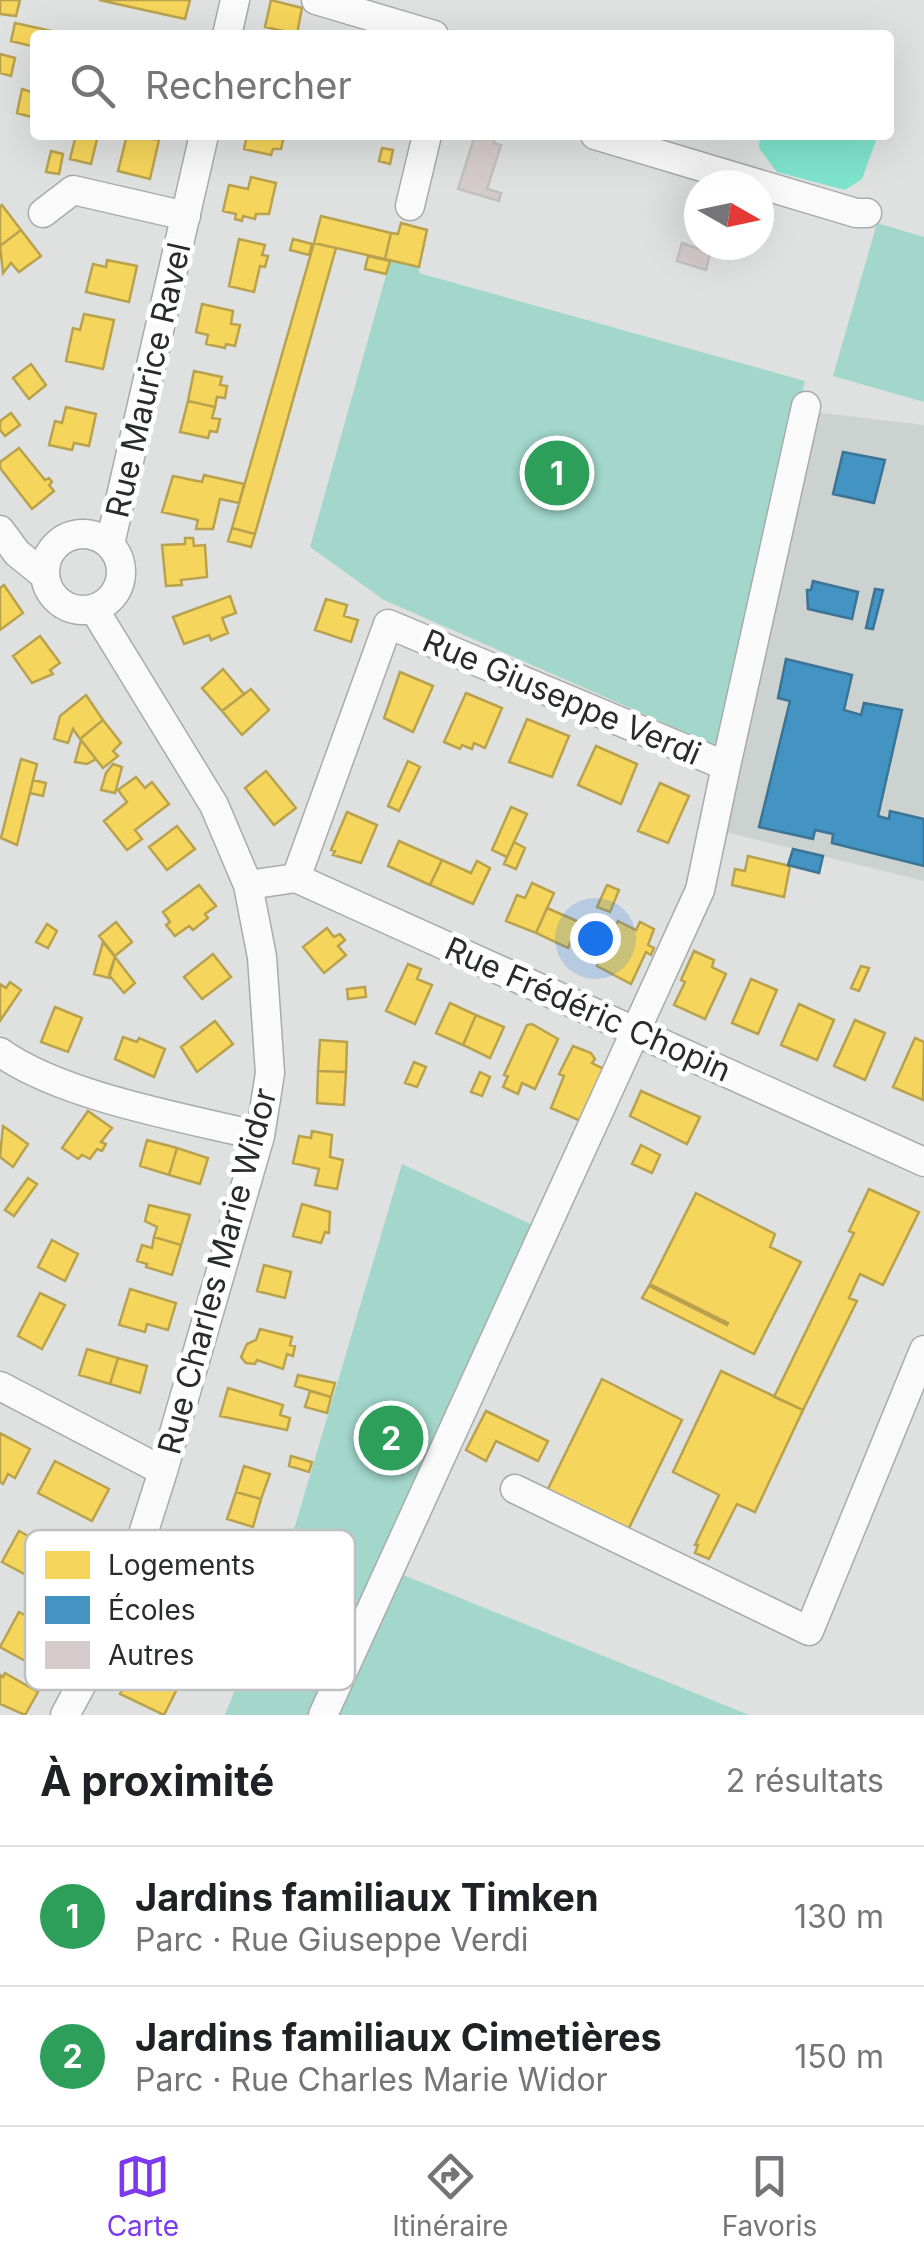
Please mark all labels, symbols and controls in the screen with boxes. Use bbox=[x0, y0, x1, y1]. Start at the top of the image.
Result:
search box bbox=[30, 30, 894, 140]
icon: search bbox=[65, 58, 120, 113]
text: Rechercher bbox=[145, 62, 352, 108]
north arrow bbox=[684, 170, 774, 260]
street label: Rue Maurice Ravel bbox=[97, 239, 199, 521]
pin: 1 bbox=[524, 436, 590, 510]
street label: Rue Giuseppe Verdi bbox=[417, 621, 707, 773]
your location bbox=[570, 913, 621, 964]
street label: Rue Frédéric Chopin bbox=[439, 928, 737, 1090]
street label: Rue Charles Marie Widor bbox=[149, 1084, 285, 1458]
pin: 2 bbox=[358, 1400, 424, 1476]
legend bbox=[25, 1530, 355, 1690]
text: Logements bbox=[108, 1548, 255, 1582]
text: Écoles bbox=[108, 1592, 196, 1627]
text: Autres bbox=[108, 1638, 194, 1672]
text: À proximité bbox=[40, 1755, 274, 1806]
text: 2 résultats bbox=[726, 1761, 884, 1800]
text: Jardins familiaux Timken bbox=[135, 1874, 599, 1920]
text: 1 bbox=[66, 1897, 79, 1936]
text: 130 m bbox=[794, 1897, 884, 1936]
text: Parc · Rue Giuseppe Verdi bbox=[135, 1920, 529, 1959]
text: Jardins familiaux Cimetières bbox=[135, 2014, 662, 2060]
text: 2 bbox=[62, 2037, 83, 2076]
text: 150 m bbox=[794, 2037, 884, 2076]
text: Parc · Rue Charles Marie Widor bbox=[135, 2060, 608, 2099]
tab: Carte bbox=[107, 2149, 179, 2243]
tab: Itinéraire bbox=[392, 2149, 508, 2243]
tab: Favoris bbox=[722, 2149, 817, 2243]

